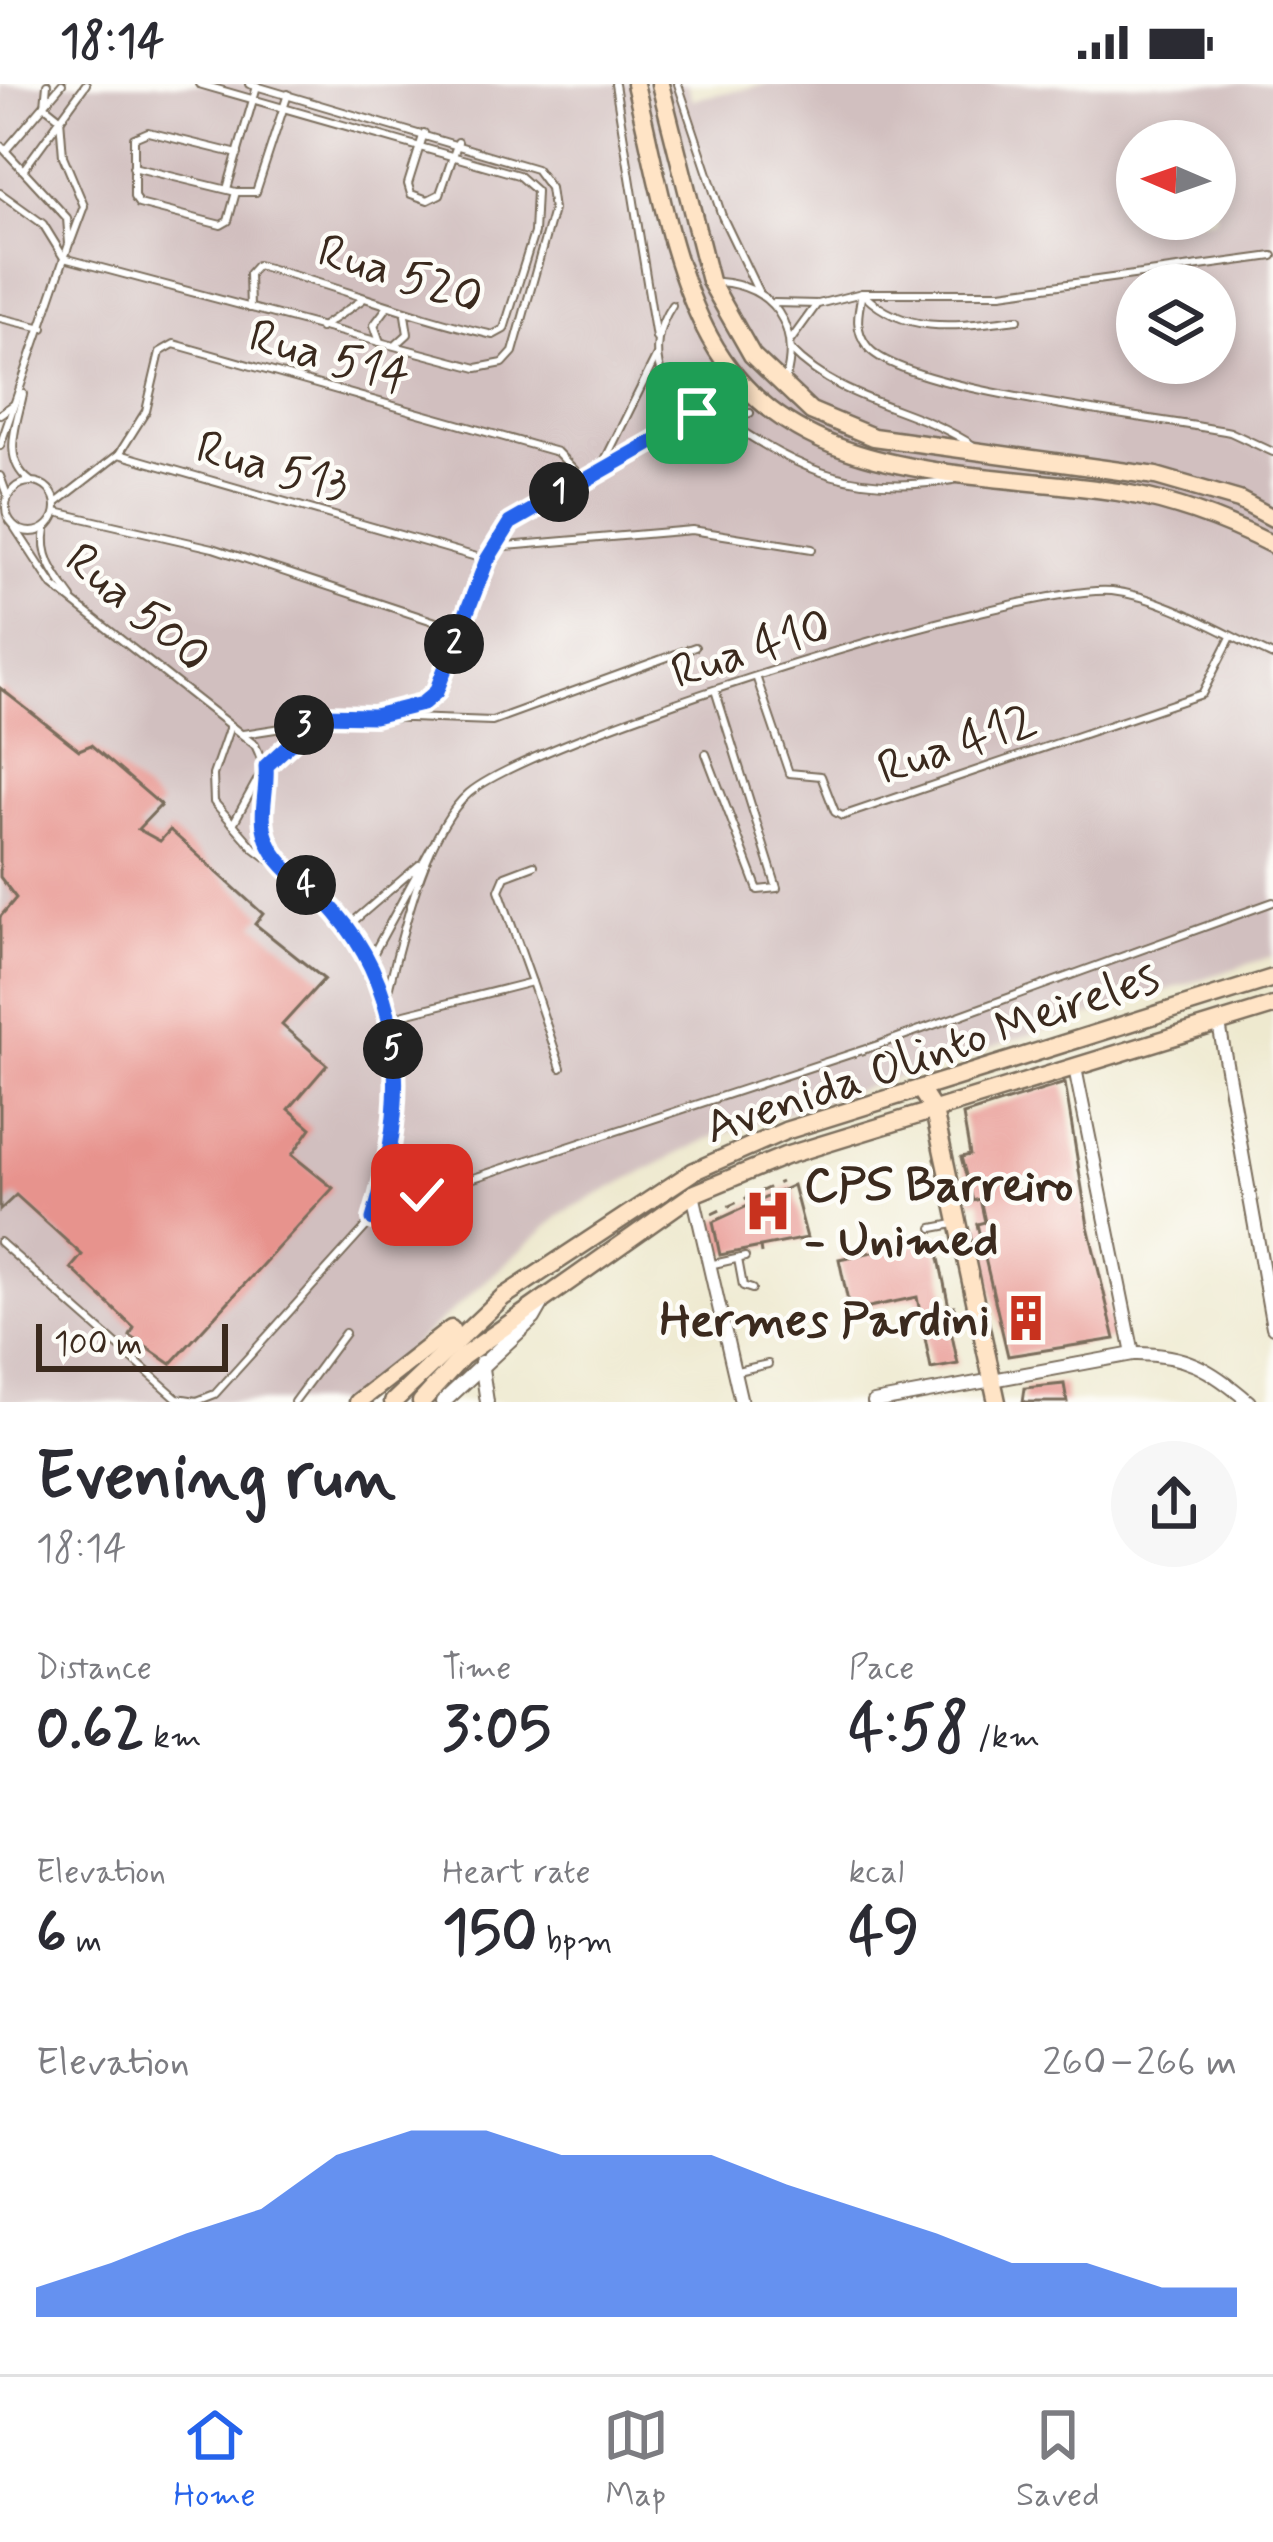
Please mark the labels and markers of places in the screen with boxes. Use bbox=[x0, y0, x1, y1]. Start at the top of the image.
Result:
pin bbox=[646, 362, 748, 464]
pin: 1 bbox=[529, 462, 589, 522]
pin: 2 bbox=[424, 614, 484, 674]
pin: 3 bbox=[274, 695, 334, 755]
pin: 4 bbox=[276, 855, 336, 915]
pin: 5 bbox=[363, 1019, 423, 1079]
pin bbox=[371, 1144, 473, 1246]
place label: CPS Barreiro - Unimed bbox=[804, 1155, 1073, 1273]
hospital icon: CPS Barreiro - Unimed bbox=[743, 1186, 793, 1236]
place label: Hermes Pardini bbox=[660, 1290, 990, 1353]
building icon: Hermes Pardini bbox=[1001, 1293, 1051, 1343]

